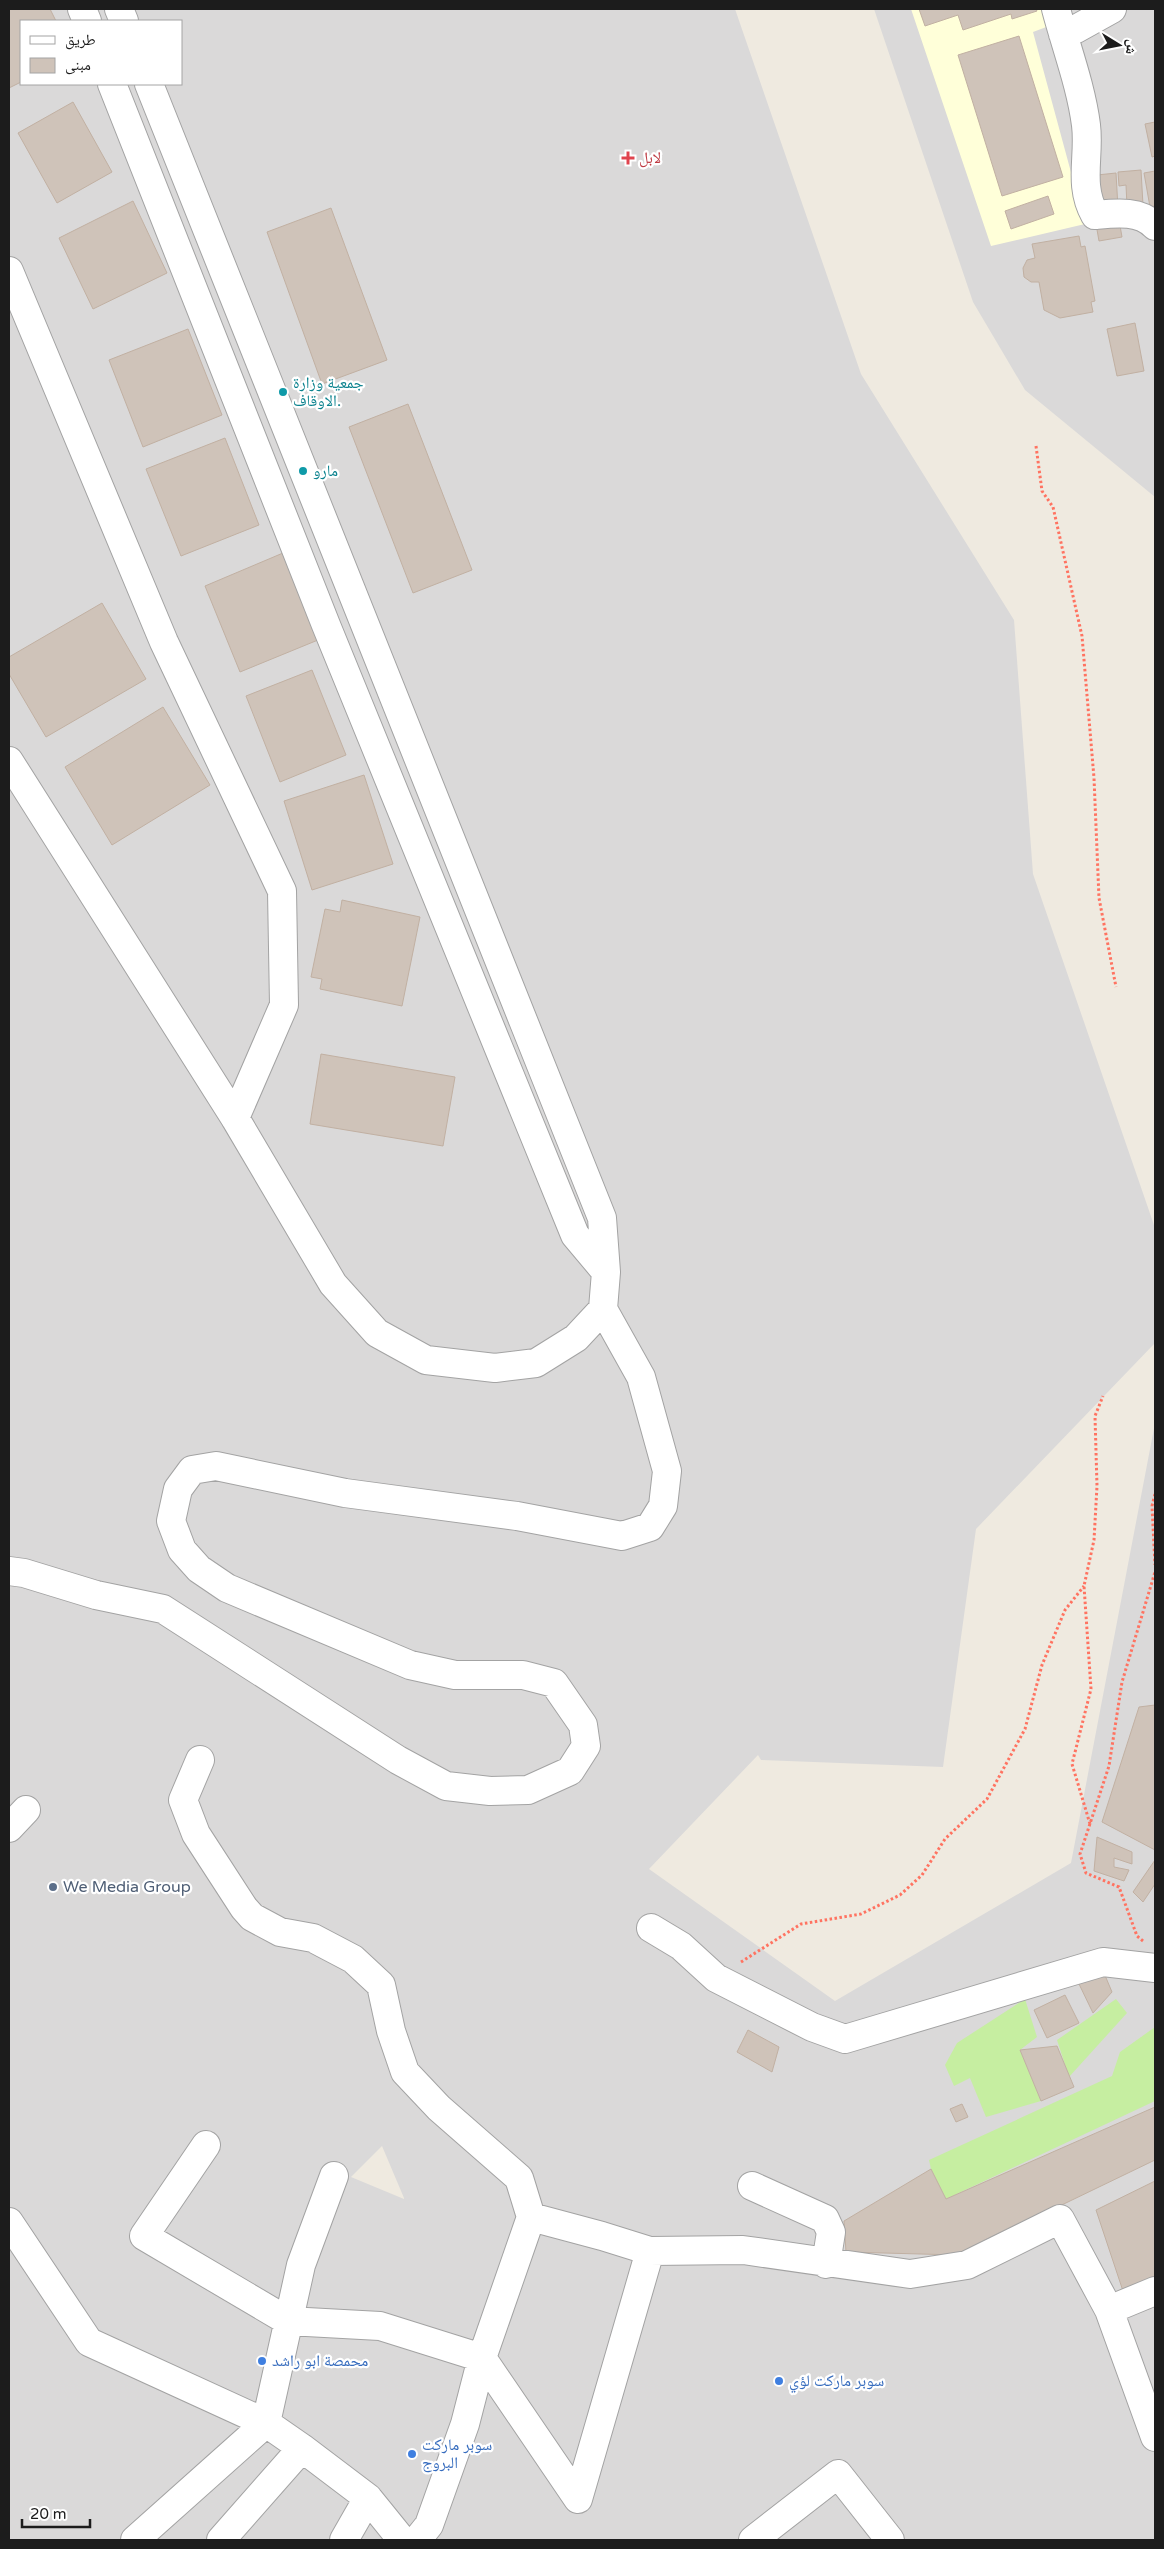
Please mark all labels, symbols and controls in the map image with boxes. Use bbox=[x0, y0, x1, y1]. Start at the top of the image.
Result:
legend bbox=[20, 20, 182, 85]
north arrow bbox=[1094, 20, 1144, 70]
text: طريق bbox=[65, 31, 96, 50]
text: ش bbox=[1122, 38, 1141, 56]
text: مبنى bbox=[65, 56, 91, 75]
place label: لابل bbox=[639, 148, 661, 168]
marker: لابل bbox=[621, 151, 635, 165]
place label: جمعية وزارة الاوقاف. bbox=[293, 373, 364, 411]
marker: جمعية وزارة الاوقاف. bbox=[277, 386, 289, 398]
place label: مارو bbox=[313, 461, 338, 481]
marker: مارو bbox=[297, 465, 309, 477]
place label: We Media Group bbox=[63, 1877, 191, 1897]
marker: We Media Group bbox=[47, 1881, 59, 1893]
place label: محمصة ابو راشد bbox=[272, 2351, 368, 2371]
marker: محمصة ابو راشد bbox=[256, 2355, 268, 2367]
place label: سوبر ماركت لؤي bbox=[789, 2371, 884, 2393]
marker: سوبر ماركت لؤي bbox=[773, 2375, 785, 2387]
place label: سوبر ماركت البروج bbox=[422, 2435, 492, 2473]
marker: سوبر ماركت البروج bbox=[406, 2448, 418, 2460]
scale bar bbox=[22, 2496, 90, 2528]
text: 20 m bbox=[30, 2505, 67, 2523]

